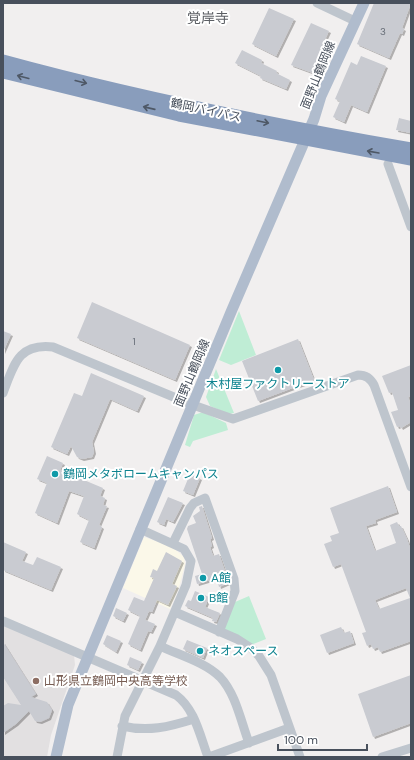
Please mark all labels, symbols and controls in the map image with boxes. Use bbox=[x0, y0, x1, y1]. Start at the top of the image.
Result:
district label: 覚岸寺 bbox=[187, 9, 229, 27]
house number: 3 bbox=[380, 25, 386, 38]
street label: 面野山鶴岡線 bbox=[297, 39, 339, 111]
one-way arrow bbox=[17, 73, 30, 80]
one-way arrow bbox=[74, 79, 87, 86]
street label: 鶴岡バイパス bbox=[169, 95, 243, 125]
one-way arrow bbox=[143, 104, 156, 112]
one-way arrow bbox=[256, 118, 269, 126]
one-way arrow bbox=[366, 148, 379, 156]
house number: 1 bbox=[132, 335, 136, 348]
street label: 面野山鶴岡線 bbox=[171, 337, 213, 409]
marker: 木村屋ファクトリーストア bbox=[273, 365, 283, 375]
place label: 木村屋ファクトリーストア bbox=[206, 376, 350, 392]
place label: 鶴岡メタボロームキャンパス bbox=[63, 466, 219, 482]
marker: 鶴岡メタボロームキャンパス bbox=[50, 469, 60, 479]
place label: A館 bbox=[211, 570, 231, 586]
marker: A館 bbox=[198, 573, 208, 583]
place label: B館 bbox=[209, 590, 228, 606]
marker: B館 bbox=[196, 593, 206, 603]
place label: ネオスペース bbox=[208, 643, 279, 659]
marker: ネオスペース bbox=[195, 646, 205, 656]
place label: 山形県立鶴岡中央高等学校 bbox=[44, 673, 188, 689]
marker: 山形県立鶴岡中央高等学校 bbox=[31, 676, 41, 686]
scale bar bbox=[278, 726, 367, 752]
text: 100 m bbox=[284, 732, 318, 748]

